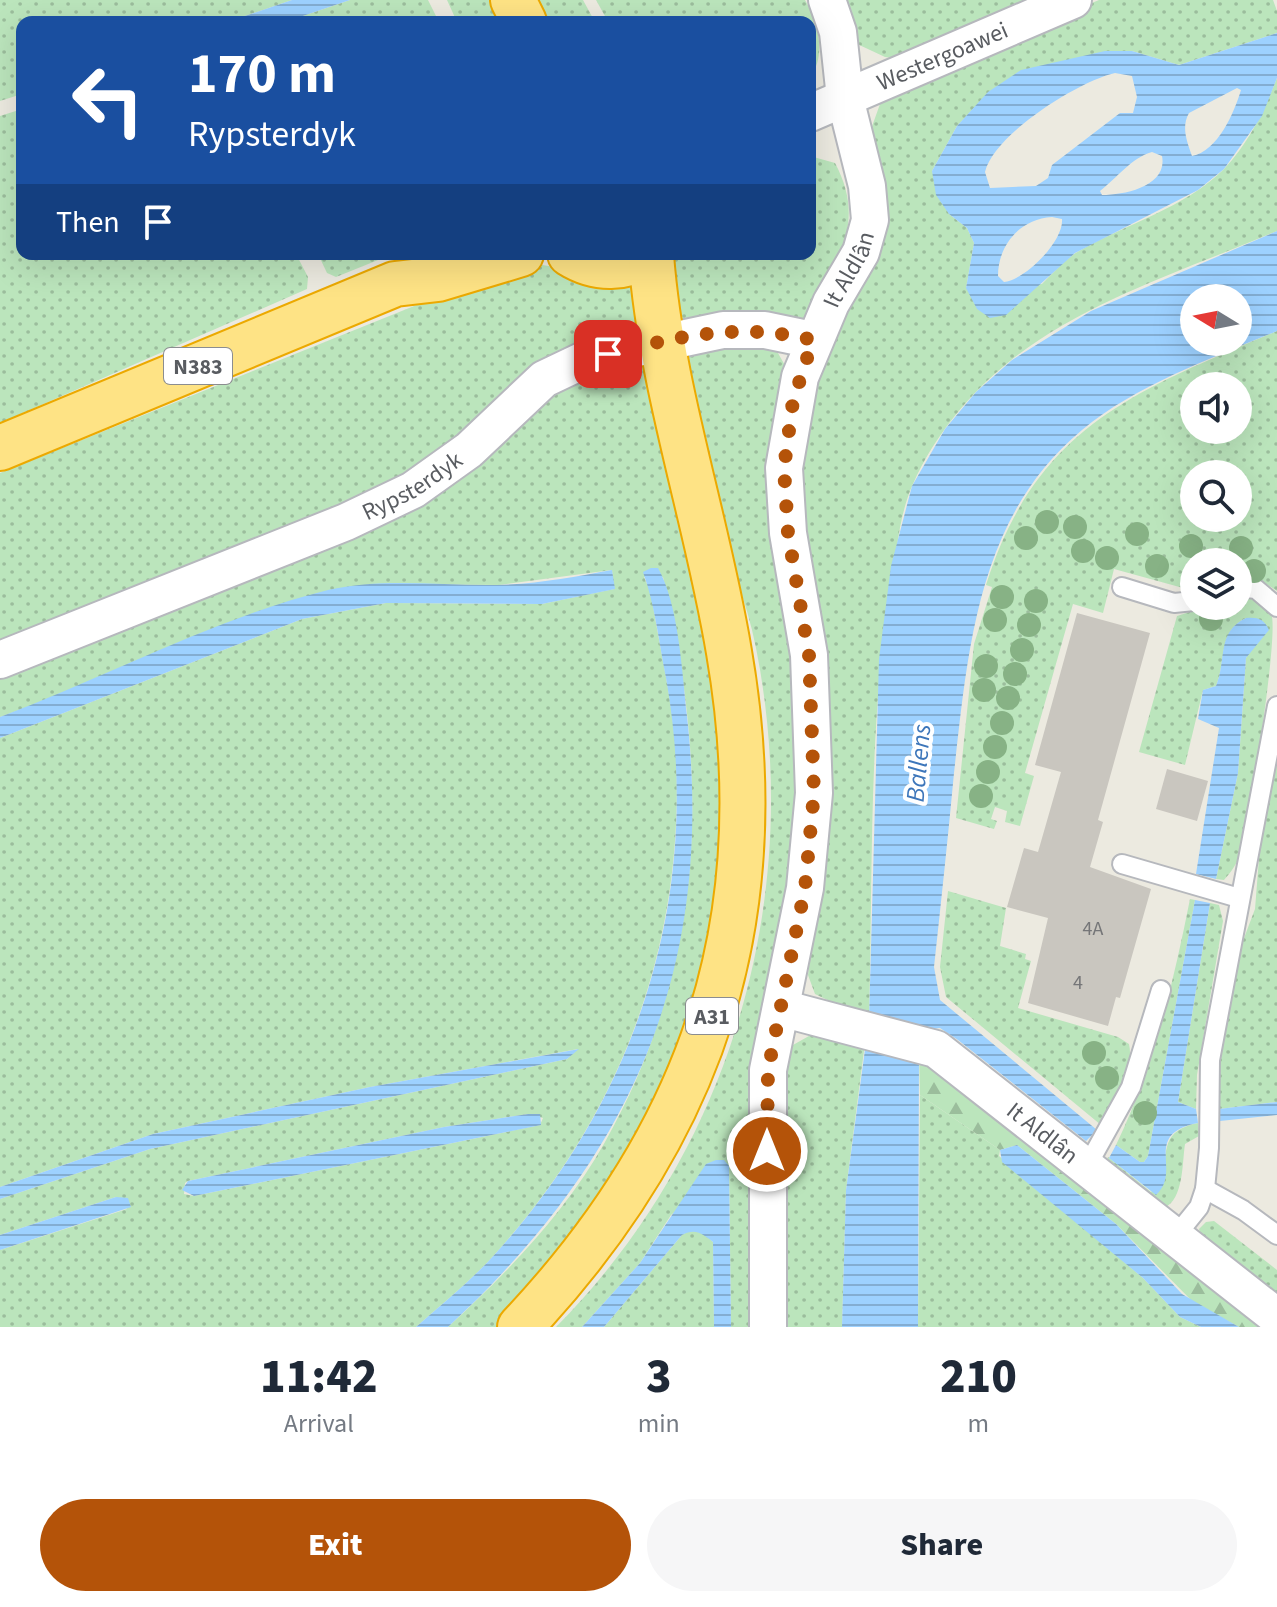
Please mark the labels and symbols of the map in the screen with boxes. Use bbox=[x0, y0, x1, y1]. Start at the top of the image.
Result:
street label: Westergoawei bbox=[871, 13, 1014, 100]
street label: It Aldlân bbox=[814, 228, 884, 313]
north arrow bbox=[1180, 284, 1252, 356]
pin bbox=[574, 320, 642, 388]
road number: N383 bbox=[164, 348, 232, 384]
street label: Rypsterdyk bbox=[356, 443, 470, 530]
water label: Ballens bbox=[897, 722, 940, 804]
house number: 4A bbox=[1083, 915, 1104, 943]
house number: 4 bbox=[1073, 969, 1083, 997]
road number: A31 bbox=[686, 998, 738, 1034]
street label: It Aldlân bbox=[999, 1094, 1086, 1173]
position arrow bbox=[725, 1109, 809, 1193]

